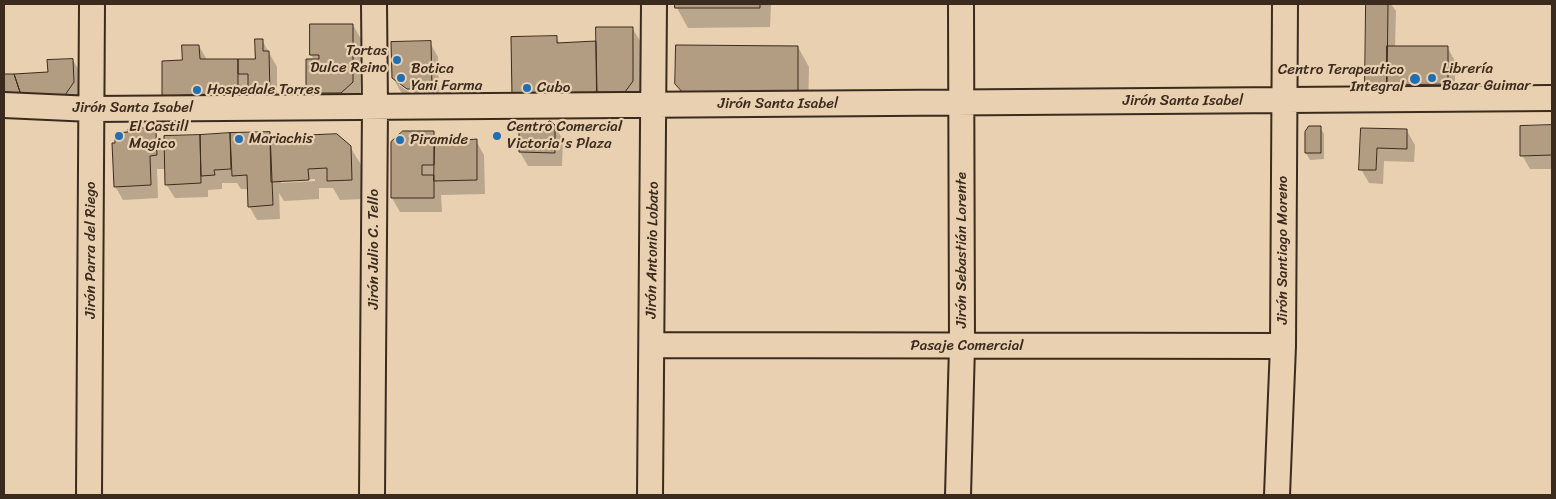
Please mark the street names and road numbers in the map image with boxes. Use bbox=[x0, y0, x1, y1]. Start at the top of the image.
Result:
street label: Jirón Santa Isabel bbox=[1123, 92, 1243, 110]
street label: Jirón Santa Isabel bbox=[718, 95, 838, 113]
street label: Jirón Santa Isabel bbox=[73, 99, 193, 117]
street label: Jirón Sebastián Lorente bbox=[953, 172, 971, 328]
street label: Jirón Santiago Moreno bbox=[1274, 176, 1292, 324]
street label: Jirón Parra del Riego bbox=[82, 181, 100, 319]
street label: Jirón Antonio Lobato bbox=[643, 181, 663, 319]
street label: Jirón Julio C. Tello bbox=[365, 189, 383, 309]
street label: Pasaje Comercial bbox=[911, 337, 1023, 355]

